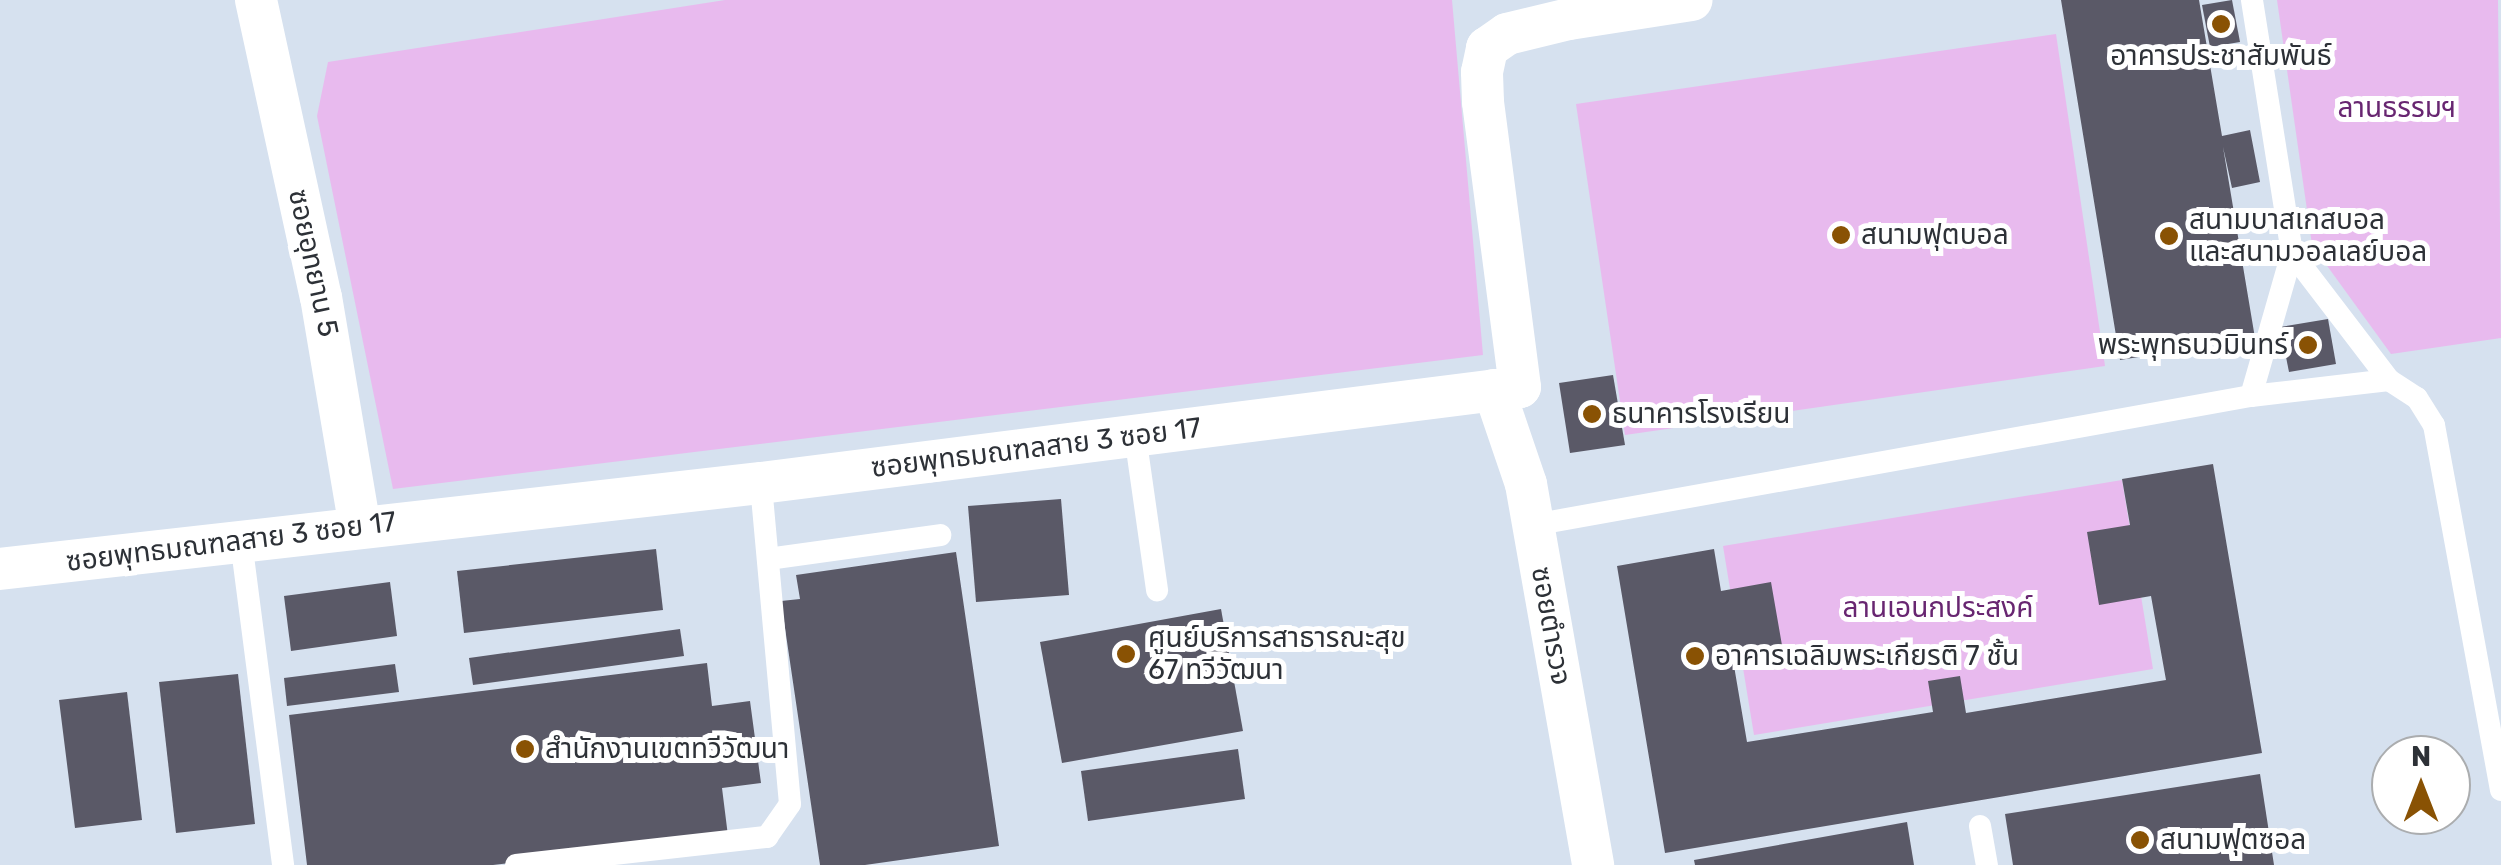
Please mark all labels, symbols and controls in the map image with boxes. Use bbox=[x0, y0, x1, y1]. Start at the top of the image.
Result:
marker: อาคารประชาสัมพันธ์ bbox=[2210, 13, 2232, 35]
place label: อาคารประชาสัมพันธ์ bbox=[2110, 39, 2332, 73]
park label: ลานธรรมฯ bbox=[2338, 91, 2456, 125]
street label: ซอยอุทยาน 5 bbox=[281, 186, 345, 340]
place label: สนามบาสเกสบอล และสนามวอลเลย์บอล bbox=[2189, 203, 2427, 269]
place label: สนามฟุตบอล bbox=[1861, 218, 2009, 252]
marker: สนามฟุตบอล bbox=[1830, 224, 1852, 246]
marker: สนามบาสเกสบอล และสนามวอลเลย์บอล bbox=[2158, 225, 2180, 247]
place label: พระพุทธนวมินทร์ bbox=[2098, 328, 2288, 362]
marker: พระพุทธนวมินทร์ bbox=[2297, 334, 2319, 356]
place label: ธนาคารโรงเรียน bbox=[1612, 397, 1790, 431]
marker: ธนาคารโรงเรียน bbox=[1581, 403, 1603, 425]
street label: ซอยพุทธมณฑลสาย 3 ซอย 17 bbox=[869, 411, 1203, 485]
street label: ซอยพุทธมณฑลสาย 3 ซอย 17 bbox=[64, 505, 398, 579]
street label: ซอยตำรวจ bbox=[1524, 564, 1578, 688]
park label: ลานเอนกประสงค์ bbox=[1843, 591, 2033, 625]
place label: ศูนย์บริการสาธารณะสุข 67 ทวีวัฒนา bbox=[1148, 621, 1406, 687]
place label: อาคารเฉลิมพระเกียรติ 7 ชั้น bbox=[1715, 639, 2019, 673]
marker: ศูนย์บริการสาธารณะสุข 67 ทวีวัฒนา bbox=[1113, 641, 1139, 667]
marker: อาคารเฉลิมพระเกียรติ 7 ชั้น bbox=[1684, 645, 1706, 667]
place label: สำนักงานเขตทวีวัฒนา bbox=[545, 732, 789, 766]
north arrow bbox=[2371, 735, 2471, 835]
marker: สำนักงานเขตทวีวัฒนา bbox=[514, 738, 536, 760]
text: N bbox=[2411, 740, 2431, 773]
place label: สนามฟุตซอล bbox=[2160, 823, 2306, 857]
marker: สนามฟุตซอล bbox=[2129, 829, 2151, 851]

